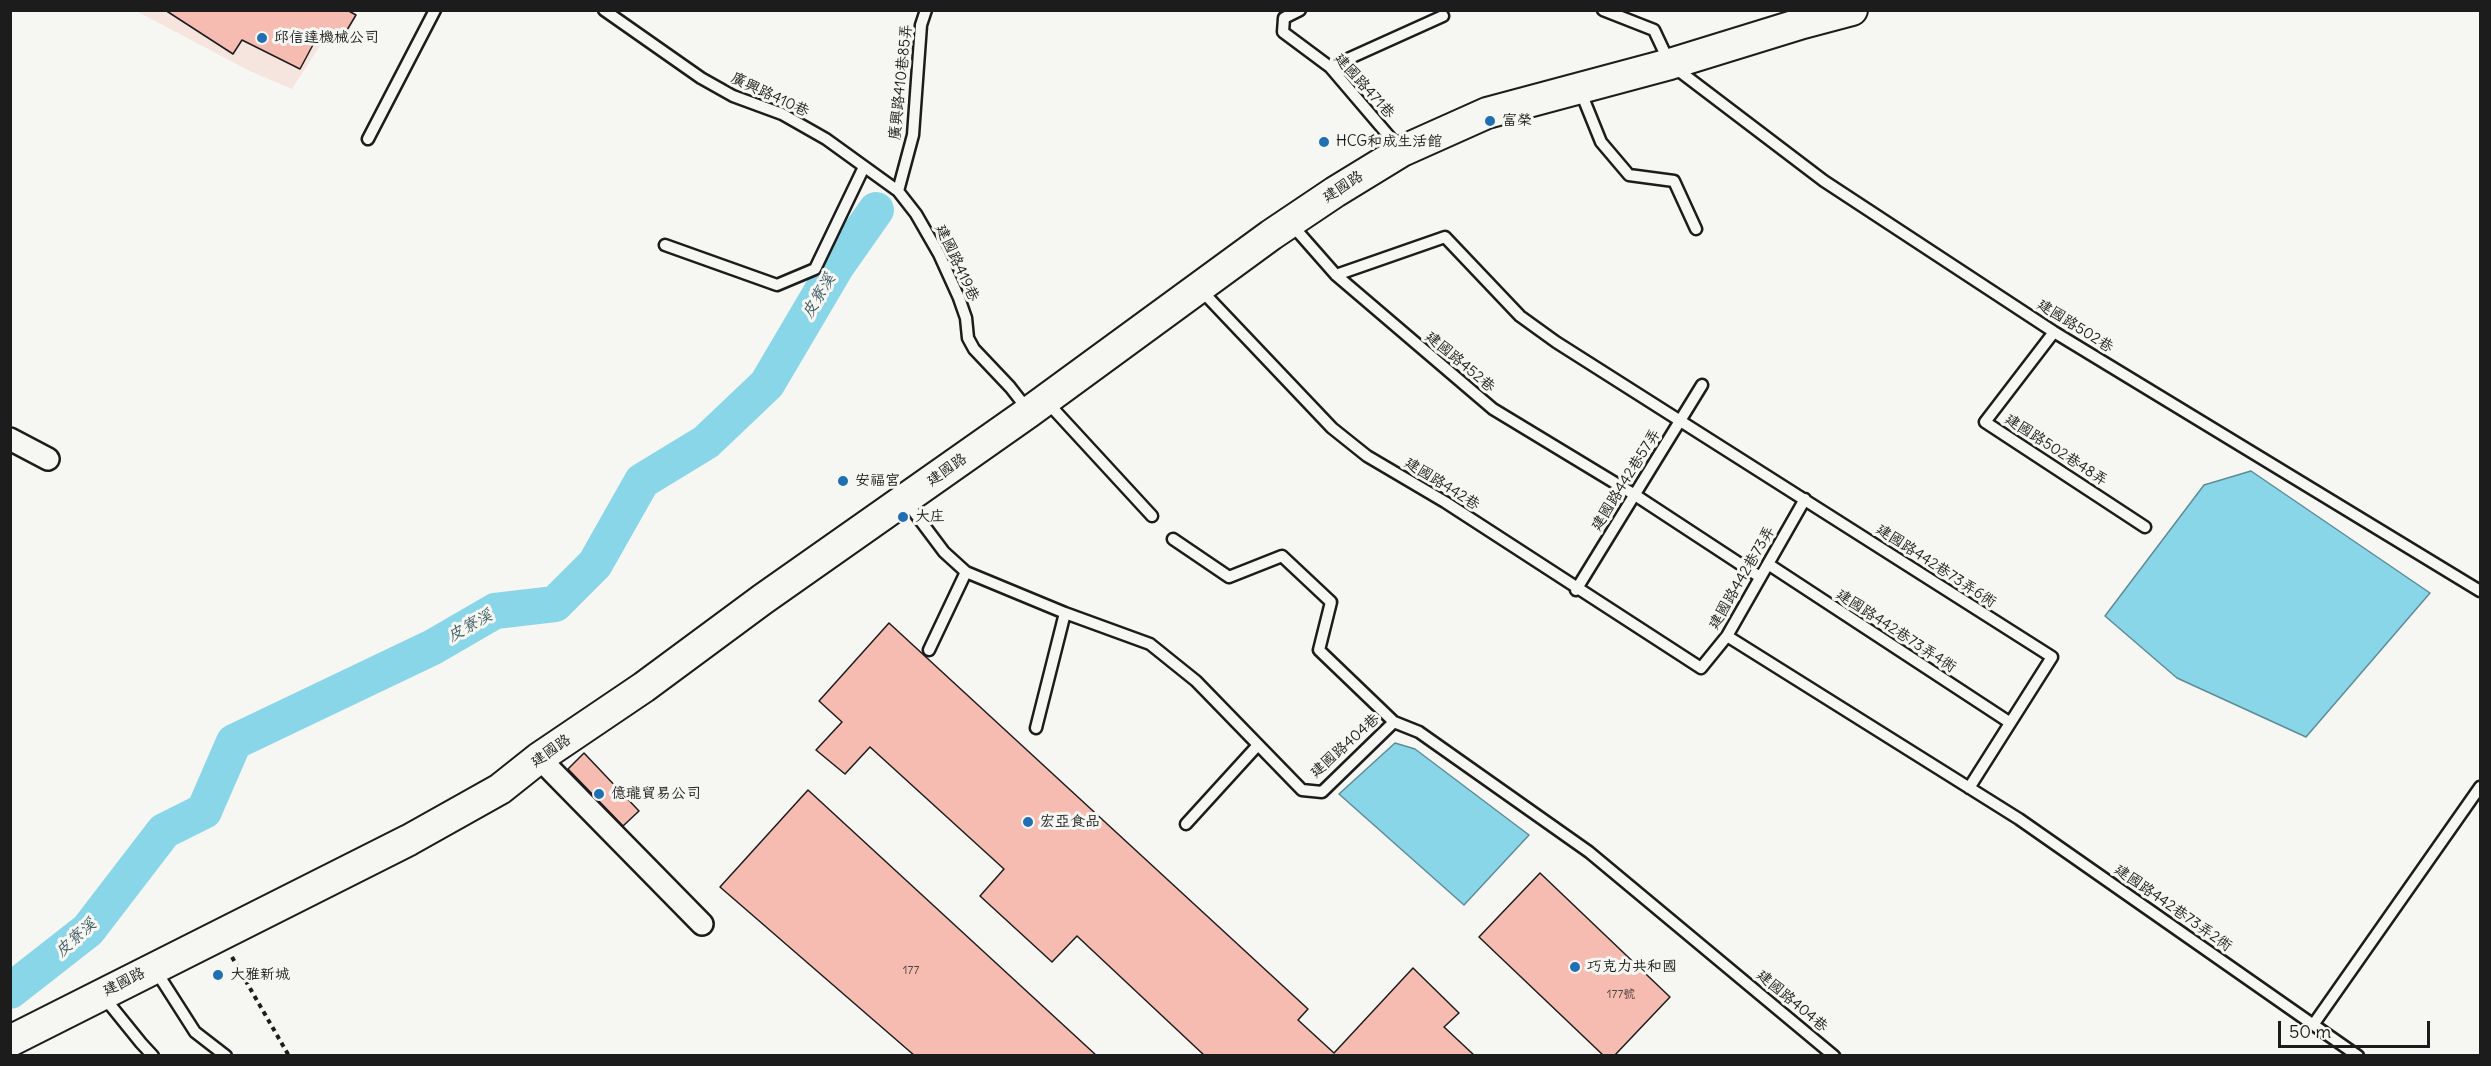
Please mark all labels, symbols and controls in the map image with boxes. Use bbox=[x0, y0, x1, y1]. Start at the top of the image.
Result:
street label: 廣興路410巷85弄 bbox=[886, 23, 916, 141]
place label: 邱信達機械公司 bbox=[274, 29, 379, 47]
marker: 邱信達機械公司 bbox=[255, 31, 269, 45]
street label: 建國路471巷 bbox=[1330, 50, 1398, 122]
street label: 廣興路410巷 bbox=[728, 69, 812, 121]
place label: 富榮 bbox=[1502, 112, 1532, 130]
marker: 富榮 bbox=[1483, 114, 1497, 128]
place label: HCG和成生活館 bbox=[1336, 133, 1442, 151]
marker: HCG和成生活館 bbox=[1317, 135, 1331, 149]
street label: 建國路 bbox=[1319, 167, 1367, 207]
street label: 建國路419巷 bbox=[931, 222, 983, 304]
water label: 皮寮溪 bbox=[798, 270, 840, 322]
street label: 建國路502巷 bbox=[2033, 295, 2117, 357]
street label: 建國路452巷 bbox=[1421, 328, 1499, 396]
street label: 建國路502巷48弄 bbox=[2001, 410, 2111, 490]
street label: 建國路442巷57弄 bbox=[1587, 426, 1665, 534]
street label: 建國路 bbox=[923, 450, 971, 490]
street label: 建國路442巷 bbox=[1401, 454, 1483, 514]
place label: 安福宮 bbox=[855, 472, 900, 490]
marker: 安福宮 bbox=[836, 474, 850, 488]
place label: 大庄 bbox=[915, 508, 945, 526]
marker: 大庄 bbox=[896, 510, 910, 524]
street label: 建國路442巷73弄6衖 bbox=[1872, 520, 2000, 612]
street label: 建國路442巷73弄 bbox=[1705, 523, 1779, 633]
street label: 建國路442巷73弄4衖 bbox=[1832, 585, 1960, 677]
water label: 皮寮溪 bbox=[444, 606, 496, 646]
street label: 建國路404巷 bbox=[1307, 710, 1383, 782]
street label: 建國路 bbox=[527, 731, 575, 771]
place label: 億瓏貿易公司 bbox=[611, 785, 701, 803]
marker: 億瓏貿易公司 bbox=[592, 787, 606, 801]
place label: 宏亞食品 bbox=[1040, 813, 1100, 831]
marker: 宏亞食品 bbox=[1021, 815, 1035, 829]
street label: 建國路442巷73弄2衖 bbox=[2111, 861, 2235, 955]
water label: 皮寮溪 bbox=[52, 915, 100, 961]
place label: 巧克力共和國 bbox=[1587, 958, 1677, 976]
marker: 巧克力共和國 bbox=[1568, 960, 1582, 974]
street label: 建國路 bbox=[100, 964, 148, 1000]
house number: 177 bbox=[903, 964, 919, 978]
place label: 大雅新城 bbox=[230, 966, 290, 984]
street label: 建國路404巷 bbox=[1753, 966, 1831, 1036]
marker: 大雅新城 bbox=[211, 968, 225, 982]
house number: 177號 bbox=[1607, 988, 1635, 1002]
scale bar bbox=[2281, 1009, 2432, 1047]
text: 50 m bbox=[2289, 1020, 2331, 1043]

